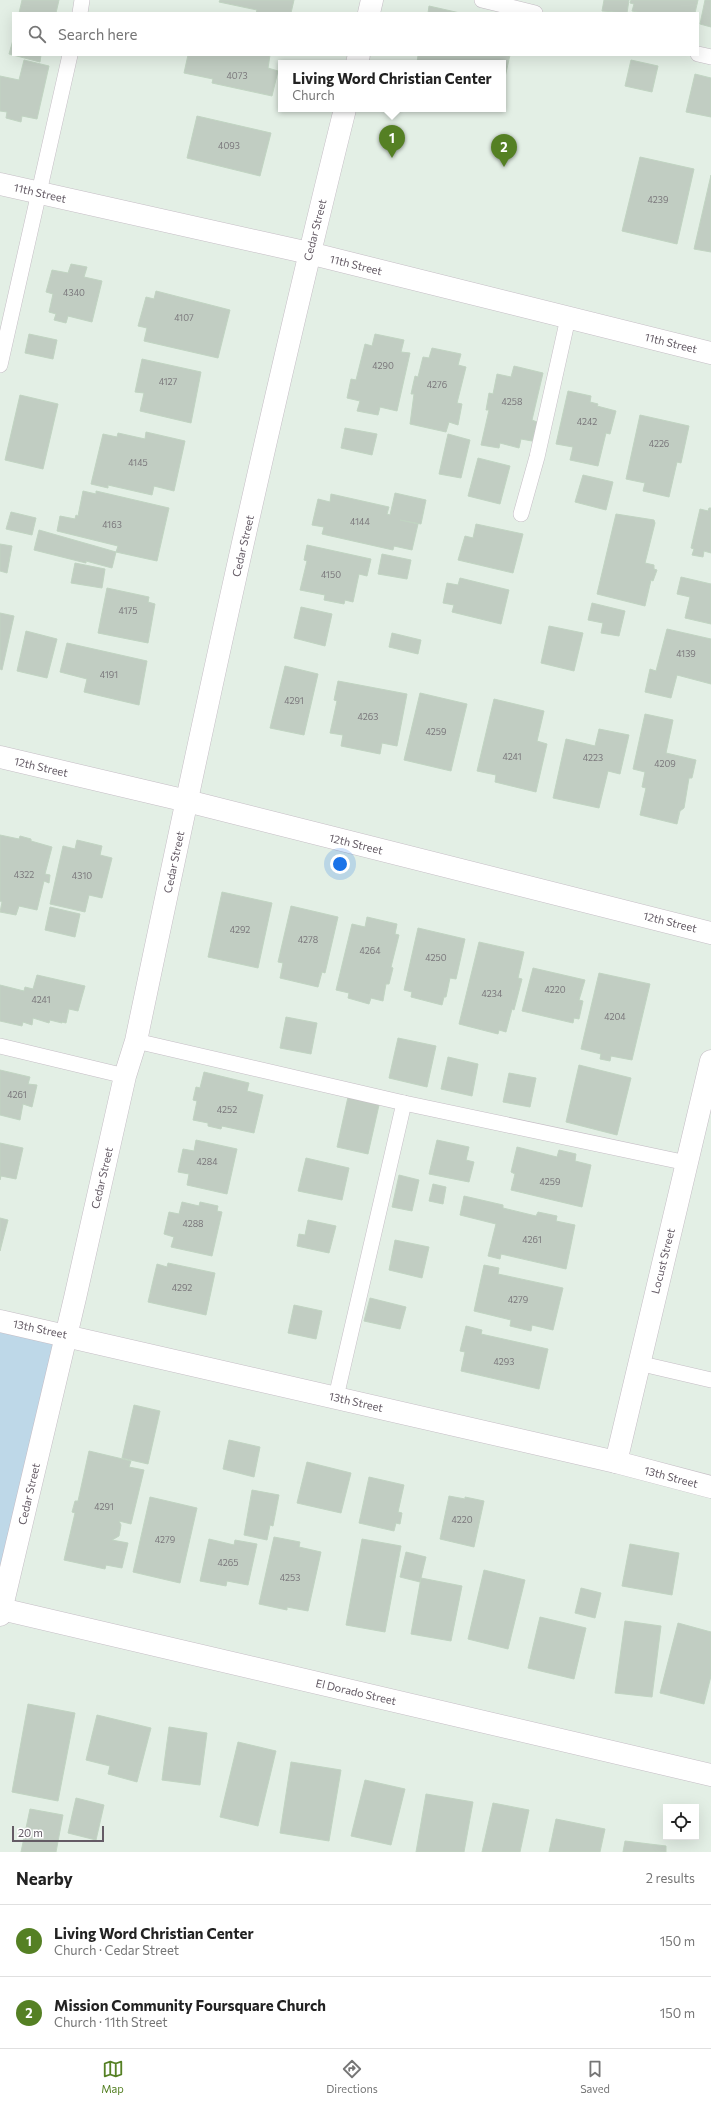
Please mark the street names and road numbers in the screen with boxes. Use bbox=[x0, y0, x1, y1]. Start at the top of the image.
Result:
street label: 11th Street bbox=[13, 180, 68, 205]
street label: Cedar Street bbox=[301, 197, 329, 262]
street label: 11th Street bbox=[329, 252, 384, 277]
street label: 11th Street bbox=[644, 330, 699, 355]
street label: Cedar Street bbox=[229, 513, 256, 578]
street label: 12th Street bbox=[13, 754, 70, 779]
street label: Cedar Street bbox=[161, 829, 187, 894]
street label: 12th Street bbox=[328, 831, 385, 857]
street label: 12th Street bbox=[642, 909, 699, 935]
street label: Cedar Street bbox=[88, 1145, 115, 1210]
street label: Locust Street bbox=[648, 1226, 677, 1295]
street label: 13th Street bbox=[12, 1316, 69, 1341]
street label: 13th Street bbox=[328, 1389, 385, 1414]
street label: Cedar Street bbox=[15, 1461, 42, 1526]
street label: 13th Street bbox=[643, 1463, 700, 1490]
street label: El Dorado Street bbox=[315, 1676, 398, 1707]

